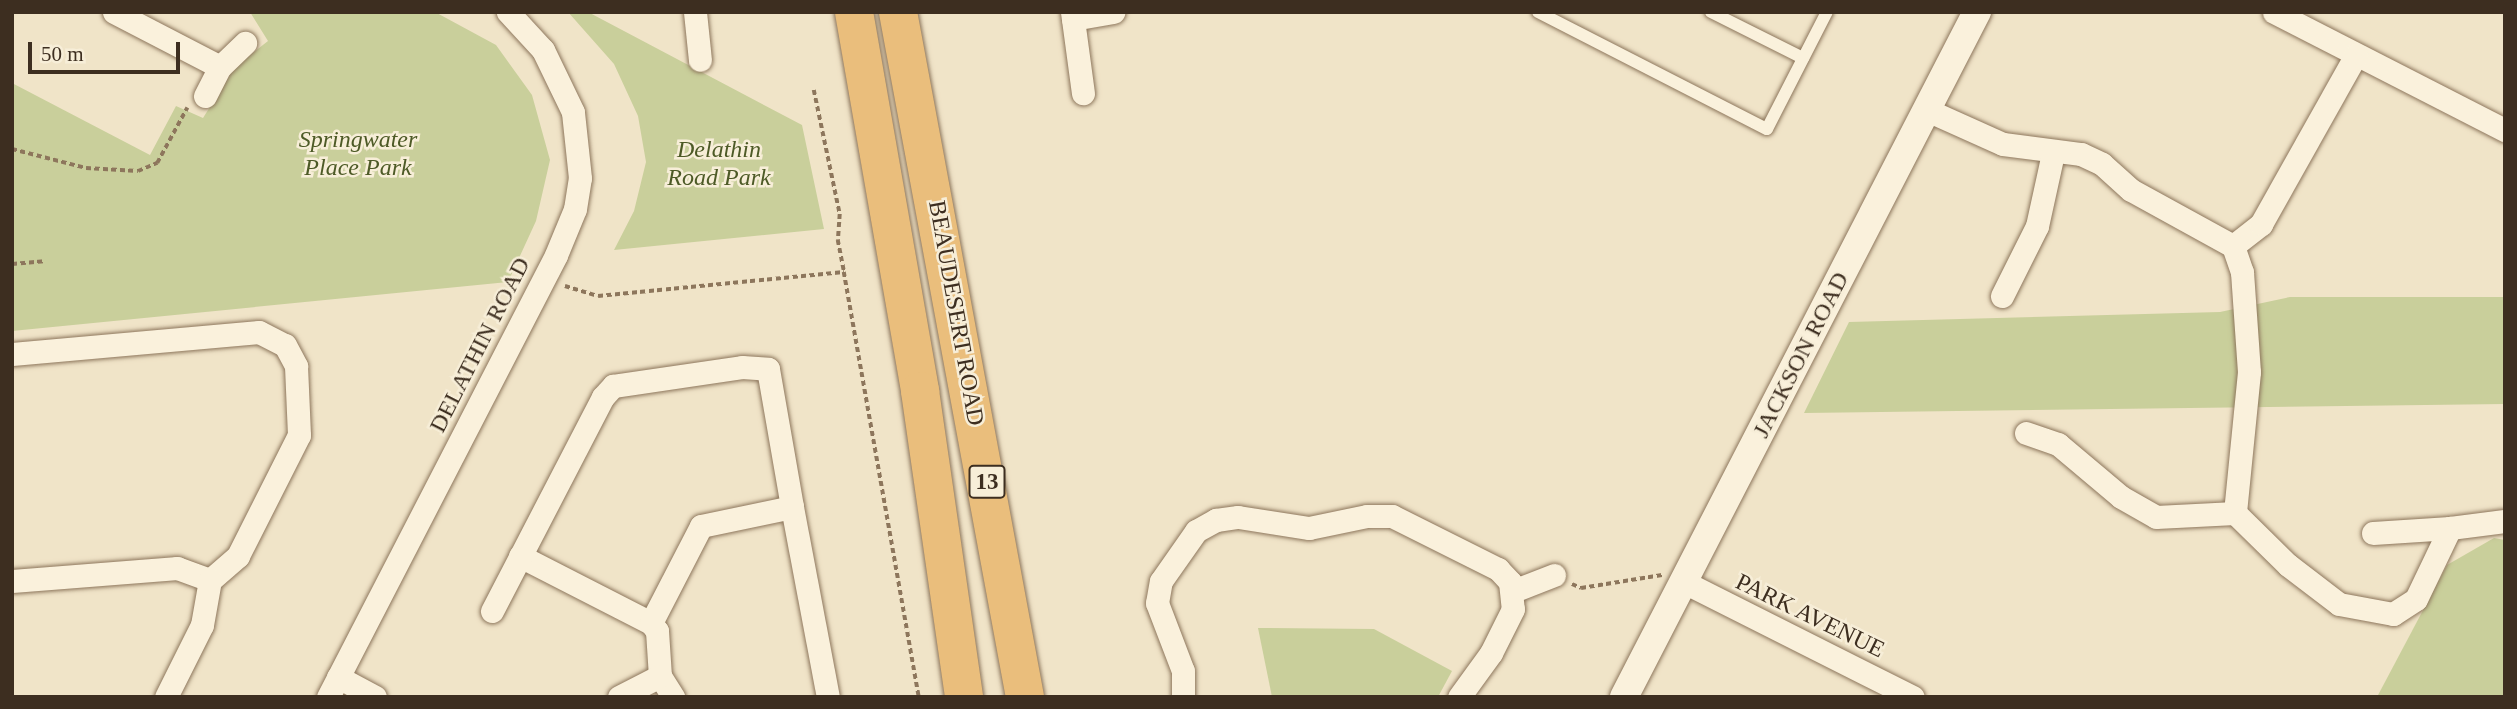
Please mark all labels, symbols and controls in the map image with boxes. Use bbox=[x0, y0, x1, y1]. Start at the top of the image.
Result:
scale bar bbox=[32, 28, 184, 72]
text: 50 m bbox=[41, 42, 84, 66]
park label: Springwater Place Park bbox=[299, 126, 417, 182]
park label: Delathin Road Park bbox=[667, 136, 771, 192]
street label: BEAUDESERT ROAD bbox=[922, 198, 990, 428]
street label: DELATHIN ROAD bbox=[423, 253, 537, 437]
street label: JACKSON ROAD bbox=[1747, 267, 1855, 443]
road number: 13 bbox=[968, 462, 1006, 502]
street label: PARK AVENUE bbox=[1730, 567, 1890, 665]

